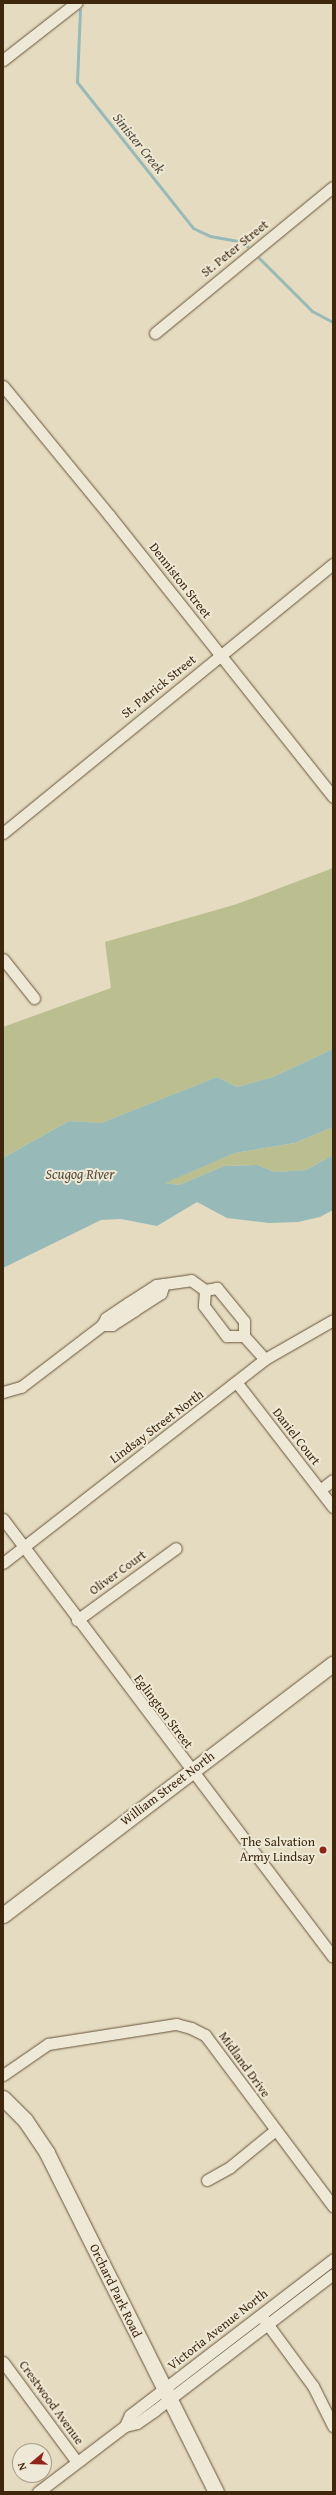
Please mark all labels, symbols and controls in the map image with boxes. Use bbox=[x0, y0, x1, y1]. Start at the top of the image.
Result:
water label: Sinister Creek bbox=[109, 109, 169, 177]
street label: St. Peter Street bbox=[198, 217, 272, 281]
street label: Denniston Street bbox=[146, 540, 214, 622]
street label: St. Patrick Street bbox=[118, 652, 200, 722]
water label: Scugog River bbox=[46, 1166, 114, 1182]
street label: Lindsay Street North bbox=[107, 1387, 207, 1467]
street label: Daniel Court bbox=[269, 1405, 323, 1469]
street label: Oliver Court bbox=[87, 1547, 149, 1599]
street label: Eglington Street bbox=[130, 1672, 196, 1752]
street label: William Street North bbox=[118, 1749, 218, 1829]
place label: The Salvation Army Lindsay bbox=[240, 1835, 315, 1866]
marker: The Salvation Army Lindsay bbox=[318, 1845, 328, 1855]
street label: Midland Drive bbox=[215, 2029, 273, 2101]
street label: Orchard Park Road bbox=[86, 2242, 144, 2340]
street label: Victoria Avenue North bbox=[165, 2286, 271, 2374]
street label: Crestwood Avenue bbox=[15, 2358, 87, 2448]
north arrow bbox=[12, 2443, 52, 2483]
text: N bbox=[13, 2461, 30, 2473]

